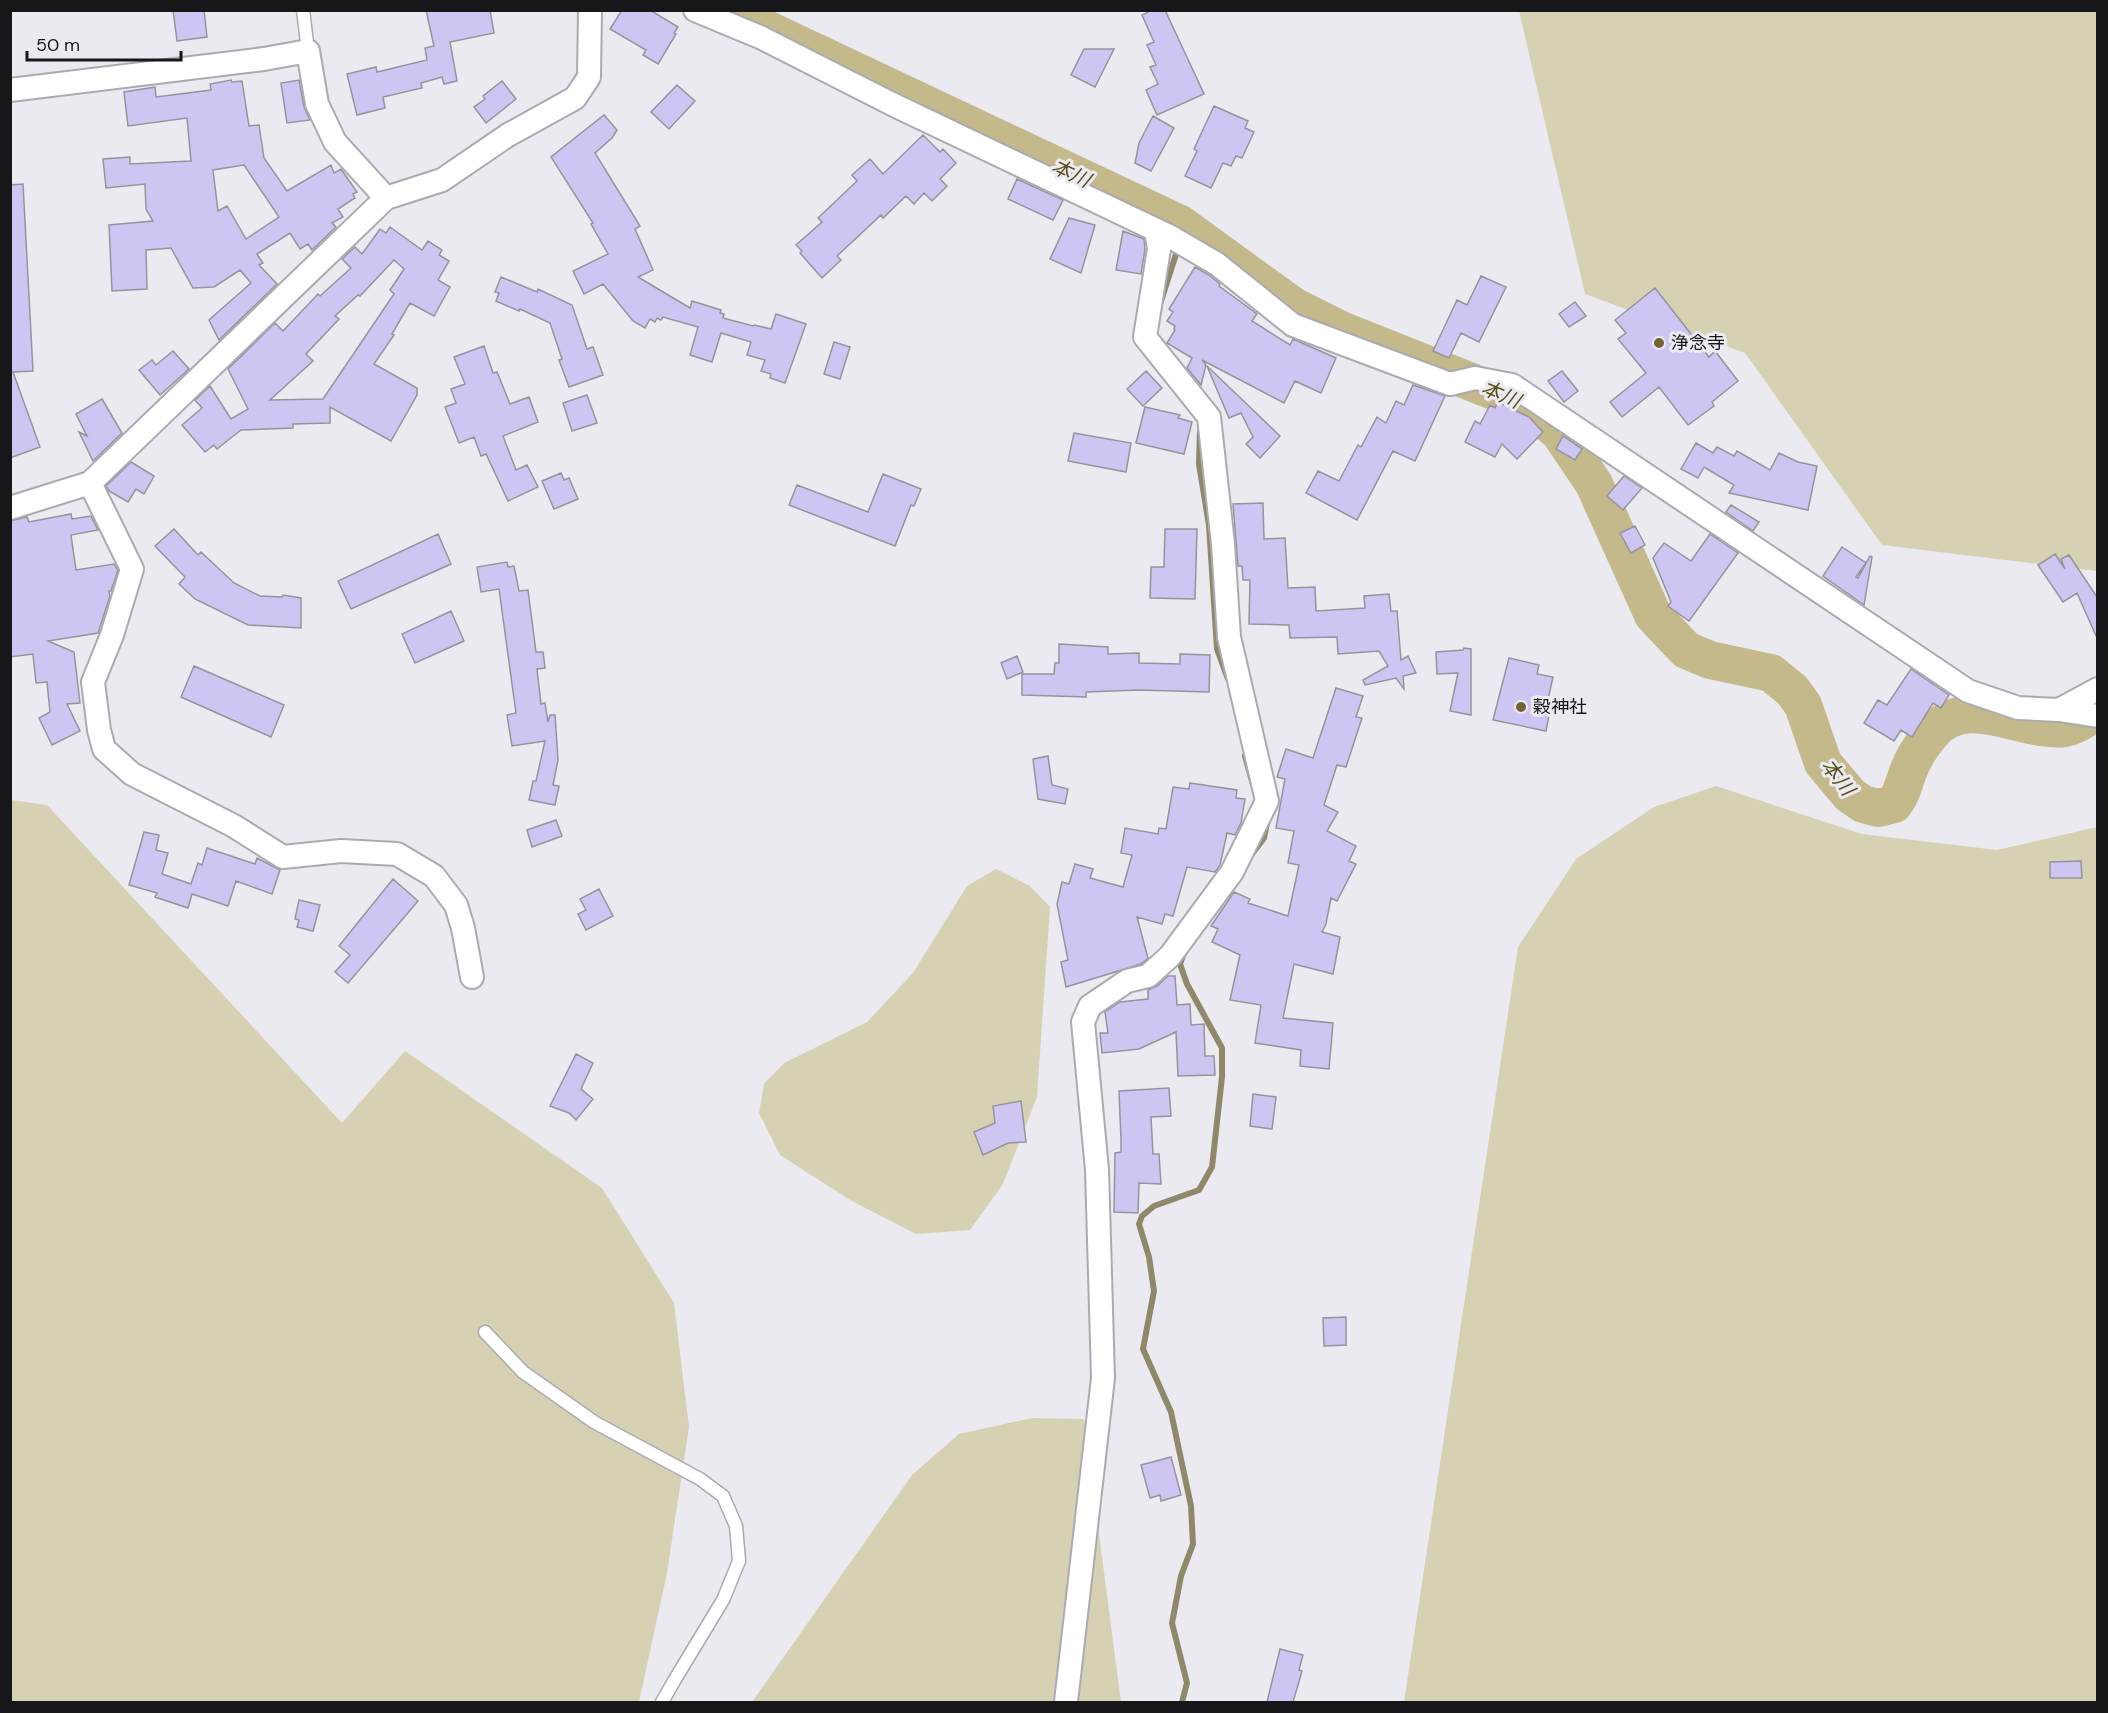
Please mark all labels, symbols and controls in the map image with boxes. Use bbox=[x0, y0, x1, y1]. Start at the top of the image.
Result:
scale bar bbox=[27, 24, 182, 62]
text: 50 m bbox=[36, 33, 80, 57]
water label: 本川 bbox=[1047, 153, 1096, 194]
place label: 浄念寺 bbox=[1671, 331, 1725, 355]
marker: 浄念寺 bbox=[1652, 336, 1666, 350]
water label: 本川 bbox=[1478, 374, 1526, 415]
place label: 穀神社 bbox=[1533, 695, 1587, 719]
marker: 穀神社 bbox=[1514, 700, 1528, 714]
water label: 本川 bbox=[1815, 753, 1862, 802]

